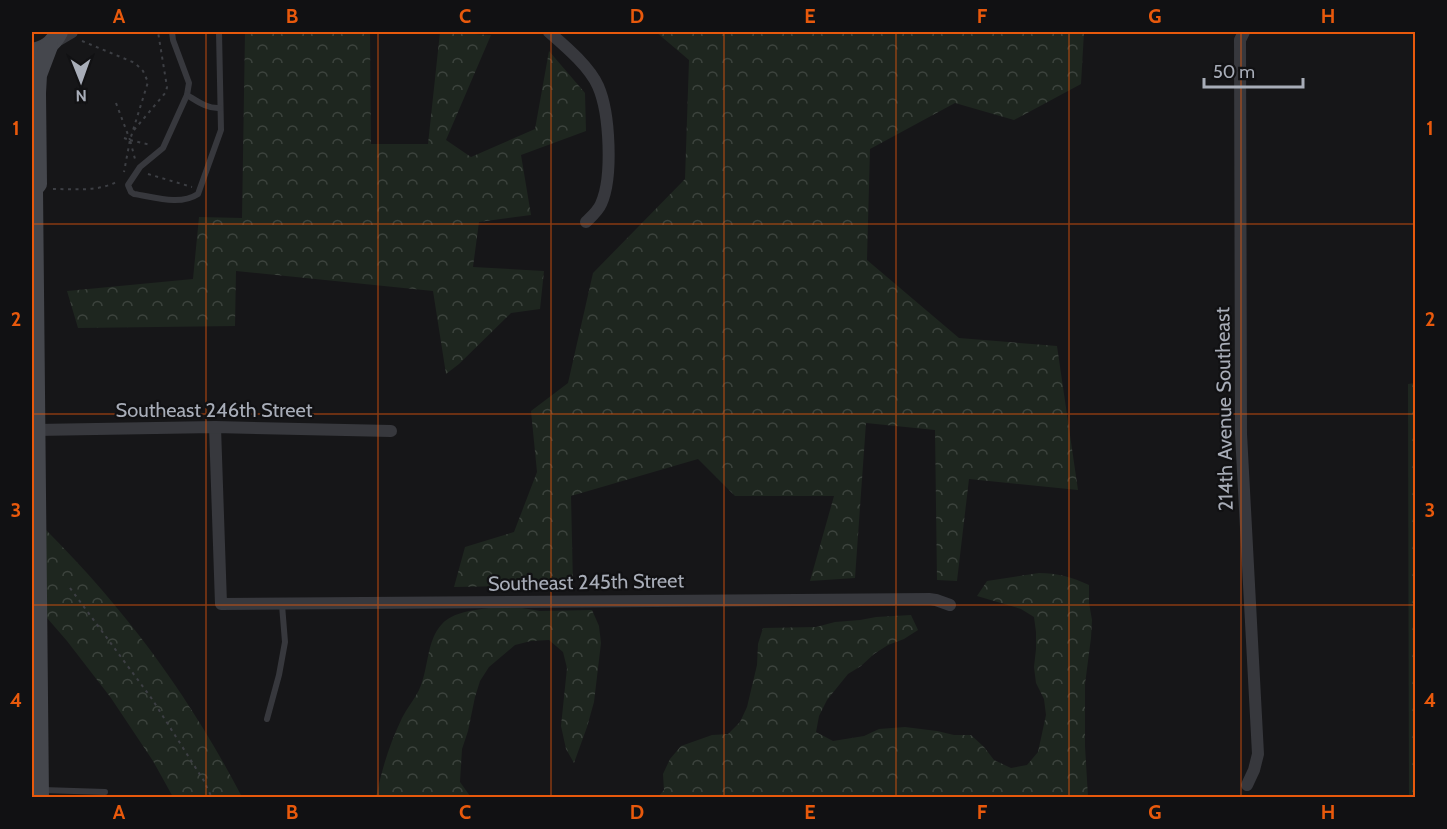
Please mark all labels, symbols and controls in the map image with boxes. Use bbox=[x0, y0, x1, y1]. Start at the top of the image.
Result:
text: A bbox=[113, 4, 126, 28]
text: B bbox=[286, 4, 298, 28]
text: C bbox=[459, 4, 471, 28]
text: D bbox=[630, 4, 644, 28]
text: E bbox=[804, 4, 816, 28]
text: F bbox=[977, 4, 988, 28]
text: G bbox=[1148, 4, 1162, 28]
text: H bbox=[1321, 4, 1335, 28]
north arrow bbox=[51, 51, 111, 111]
scale bar bbox=[1204, 51, 1303, 89]
text: 50 m bbox=[1213, 61, 1255, 83]
text: N bbox=[75, 86, 87, 105]
text: 1 bbox=[12, 116, 20, 140]
text: 1 bbox=[1426, 116, 1434, 140]
street label: 214th Avenue Southeast bbox=[1210, 306, 1238, 511]
text: 2 bbox=[11, 307, 21, 331]
text: 2 bbox=[1425, 307, 1435, 331]
street label: Southeast 246th Street bbox=[116, 398, 313, 422]
text: 3 bbox=[11, 498, 21, 522]
text: 3 bbox=[1425, 498, 1435, 522]
street label: Southeast 245th Street bbox=[488, 568, 685, 596]
text: 4 bbox=[10, 688, 22, 712]
text: 4 bbox=[1424, 688, 1436, 712]
text: A bbox=[113, 800, 126, 824]
text: B bbox=[286, 800, 298, 824]
text: C bbox=[459, 800, 471, 824]
text: D bbox=[630, 800, 644, 824]
text: E bbox=[804, 800, 816, 824]
text: F bbox=[977, 800, 988, 824]
text: G bbox=[1148, 800, 1162, 824]
text: H bbox=[1321, 800, 1335, 824]

